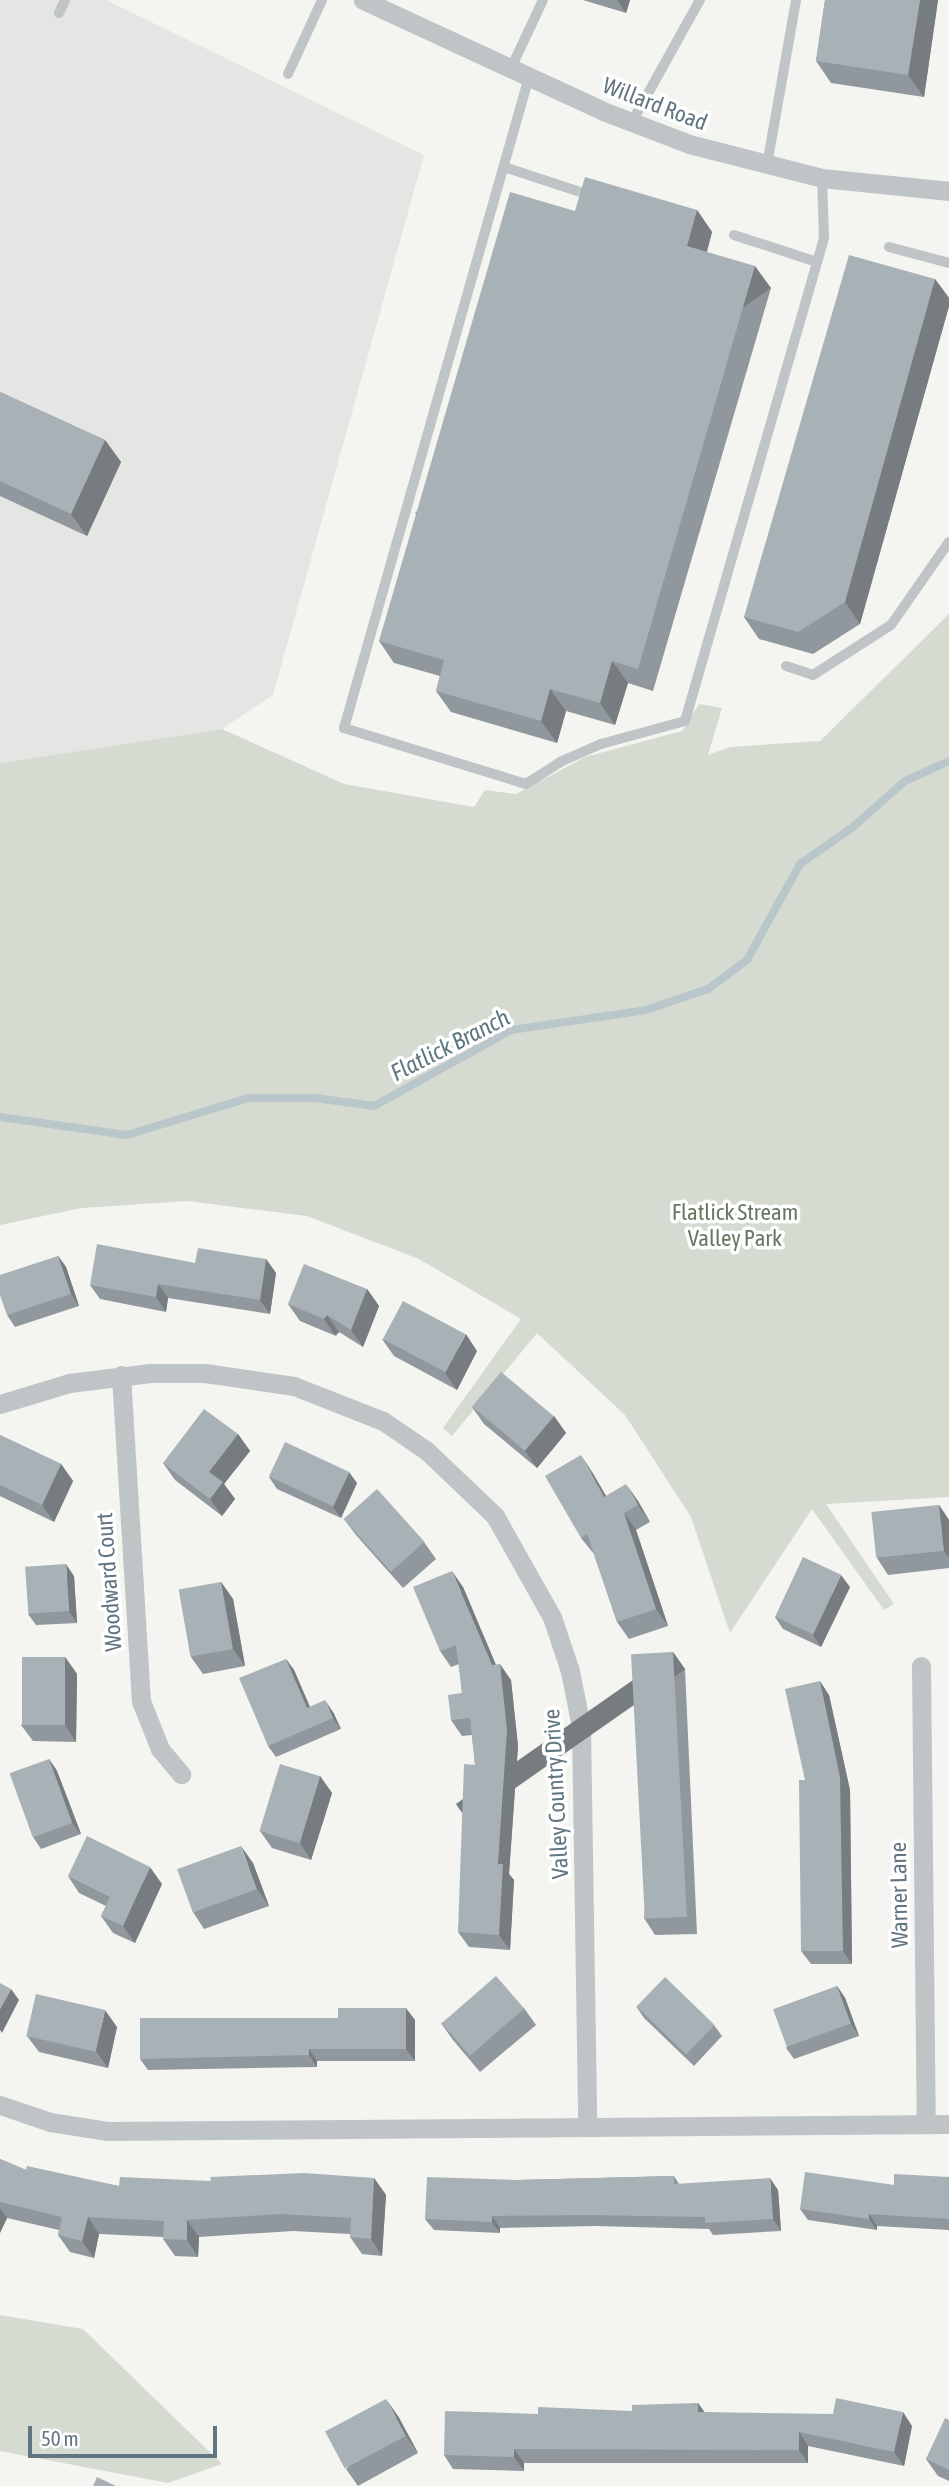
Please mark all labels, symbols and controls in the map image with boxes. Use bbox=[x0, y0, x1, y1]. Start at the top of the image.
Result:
street label: Willard Road bbox=[599, 71, 711, 137]
water label: Flatlick Branch bbox=[386, 1003, 514, 1087]
park label: Flatlick Stream Valley Park bbox=[672, 1198, 798, 1252]
street label: Woodward Court bbox=[90, 1512, 128, 1652]
street label: Valley Country Drive bbox=[538, 1708, 574, 1880]
street label: Warner Lane bbox=[884, 1842, 914, 1948]
scale bar bbox=[32, 2412, 220, 2456]
text: 50 m bbox=[41, 2426, 79, 2450]

